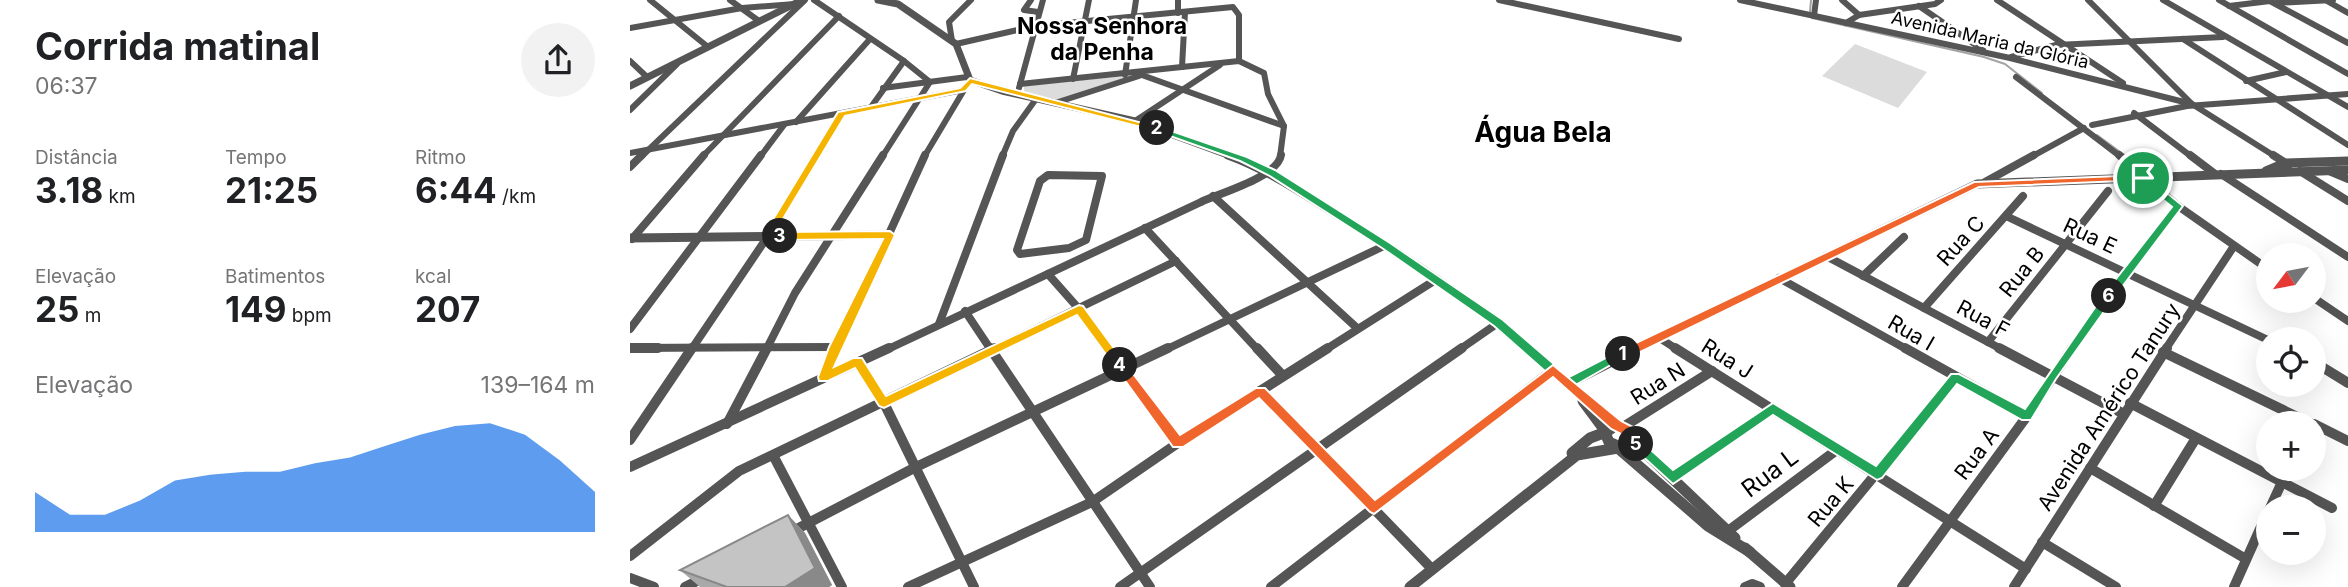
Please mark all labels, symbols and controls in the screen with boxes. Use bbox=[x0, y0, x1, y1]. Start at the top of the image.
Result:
street label: Avenida Maria da Glória bbox=[1889, 7, 2091, 72]
district label: Nossa Senhora da Penha bbox=[1017, 12, 1187, 66]
text: Corrida matinal bbox=[35, 23, 320, 69]
button: share bbox=[521, 23, 595, 97]
text: 06:37 bbox=[35, 72, 98, 100]
pin: 2 bbox=[1140, 110, 1174, 146]
district label: Água Bela bbox=[1474, 114, 1612, 149]
text: 2 bbox=[1151, 116, 1162, 139]
text: Distância bbox=[35, 146, 118, 169]
text: Tempo bbox=[225, 146, 287, 169]
text: Ritmo bbox=[415, 146, 466, 169]
pin bbox=[2113, 148, 2173, 208]
icon: arrive bbox=[2124, 159, 2162, 197]
text: 3.18 bbox=[35, 169, 103, 211]
text: 21:25 bbox=[225, 169, 318, 211]
text: 6:44 bbox=[415, 169, 497, 211]
text: km bbox=[103, 185, 136, 208]
text: /km bbox=[497, 185, 536, 208]
street label: Rua C bbox=[1932, 210, 1990, 271]
street label: Rua E bbox=[2059, 212, 2121, 259]
pin: 3 bbox=[762, 218, 798, 254]
text: 3 bbox=[773, 224, 786, 247]
street label: Rua B bbox=[1994, 242, 2049, 302]
north arrow bbox=[2256, 243, 2326, 313]
map controls bbox=[2256, 243, 2326, 565]
text: Elevação bbox=[35, 265, 116, 288]
text: Batimentos bbox=[225, 265, 325, 288]
text: kcal bbox=[415, 265, 451, 288]
pin: 6 bbox=[2092, 278, 2126, 314]
text: 6 bbox=[2102, 284, 2115, 307]
text: 25 bbox=[35, 288, 79, 330]
text: 149 bbox=[225, 288, 287, 330]
text: 207 bbox=[415, 288, 480, 330]
street label: Rua F bbox=[1953, 294, 2014, 343]
street label: Avenida Américo Tanury bbox=[2032, 298, 2185, 515]
text: m bbox=[79, 304, 101, 327]
text: bpm bbox=[287, 304, 332, 327]
street label: Rua I bbox=[1884, 309, 1939, 356]
button: locate bbox=[2256, 327, 2326, 397]
street label: Rua J bbox=[1697, 333, 1757, 384]
pin: 1 bbox=[1606, 336, 1640, 372]
text: 1 bbox=[1618, 342, 1627, 365]
pin: 4 bbox=[1102, 348, 1138, 382]
text: 4 bbox=[1113, 353, 1126, 376]
street label: Rua N bbox=[1626, 357, 1690, 410]
text: Elevação bbox=[35, 371, 133, 399]
text: 139–164 m bbox=[481, 371, 595, 399]
button: + bbox=[2256, 411, 2326, 481]
street label: Rua A bbox=[1949, 423, 2004, 484]
pin: 5 bbox=[1618, 426, 1654, 462]
text: 5 bbox=[1629, 432, 1642, 455]
street label: Rua L bbox=[1736, 442, 1804, 503]
street label: Rua K bbox=[1802, 472, 1859, 532]
button: − bbox=[2256, 495, 2326, 565]

